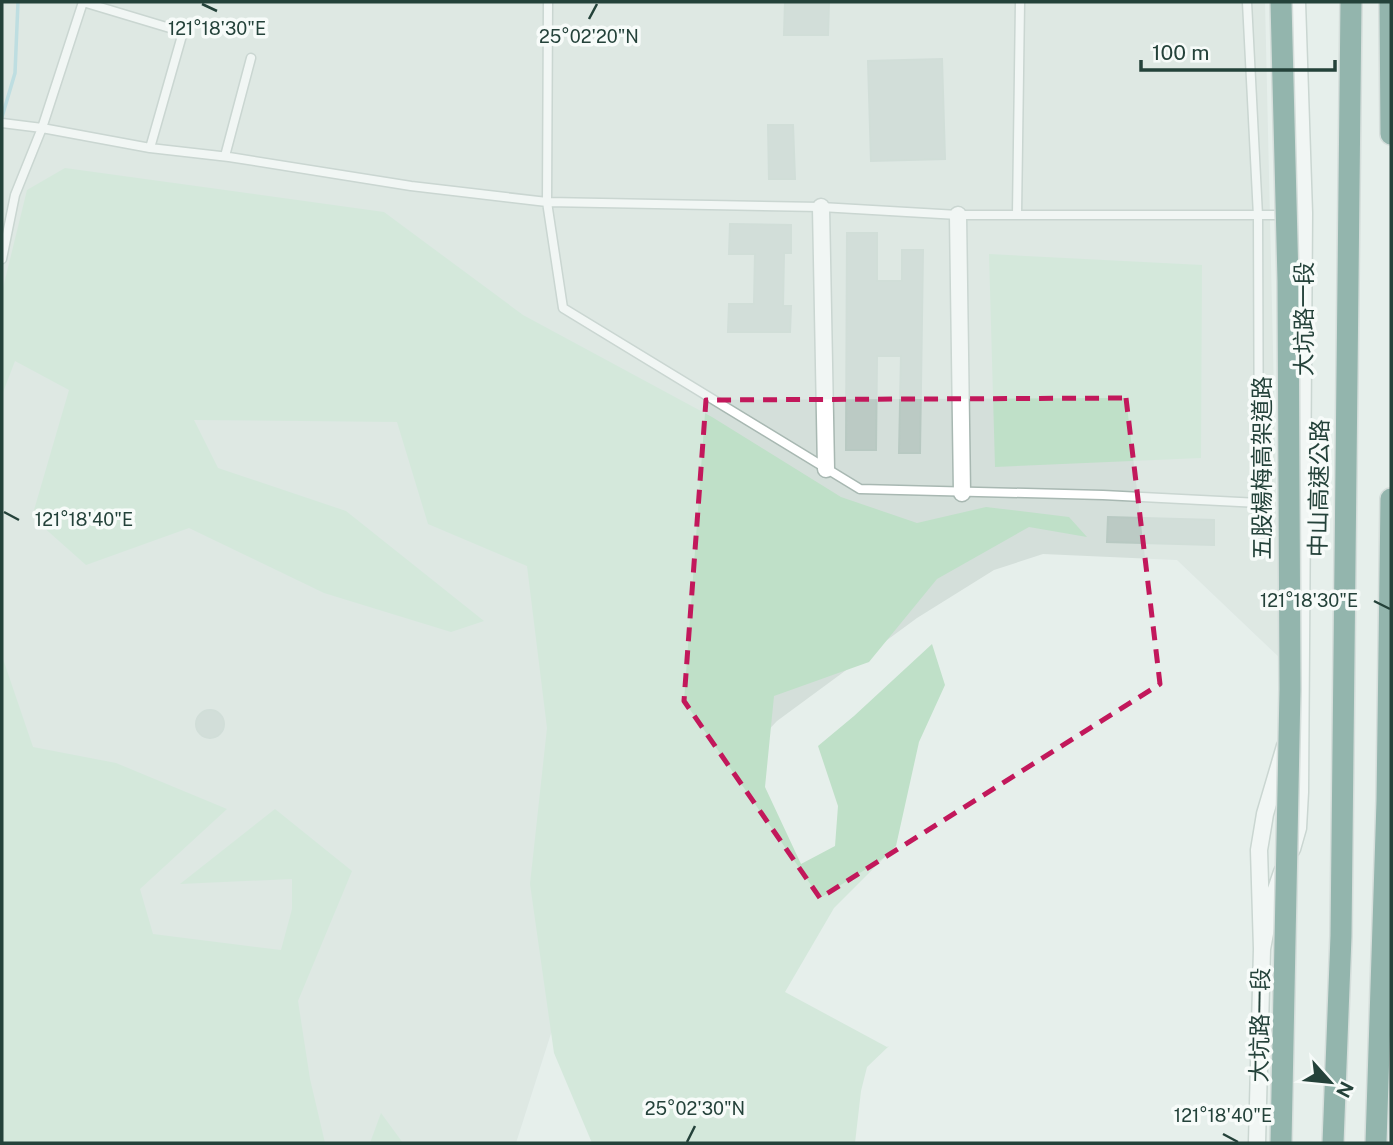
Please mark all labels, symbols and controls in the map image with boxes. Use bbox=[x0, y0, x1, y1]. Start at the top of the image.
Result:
text: 121°18'30"E bbox=[168, 18, 266, 39]
text: 25°02'20"N bbox=[539, 26, 639, 47]
scale bar bbox=[1141, 28, 1335, 72]
text: 100 m bbox=[1152, 40, 1209, 65]
street label: 大坑路一段 bbox=[1290, 262, 1317, 377]
street label: 五股楊梅高架道路 bbox=[1248, 376, 1275, 560]
street label: 中山高速公路 bbox=[1304, 419, 1333, 557]
text: 121°18'40"E bbox=[35, 509, 133, 530]
text: 121°18'30"E bbox=[1260, 590, 1358, 611]
street label: 大坑路一段 bbox=[1245, 967, 1274, 1083]
north arrow bbox=[1295, 1047, 1365, 1117]
text: N bbox=[1332, 1078, 1358, 1101]
text: 25°02'30"N bbox=[645, 1098, 745, 1119]
text: 121°18'40"E bbox=[1174, 1105, 1272, 1126]

